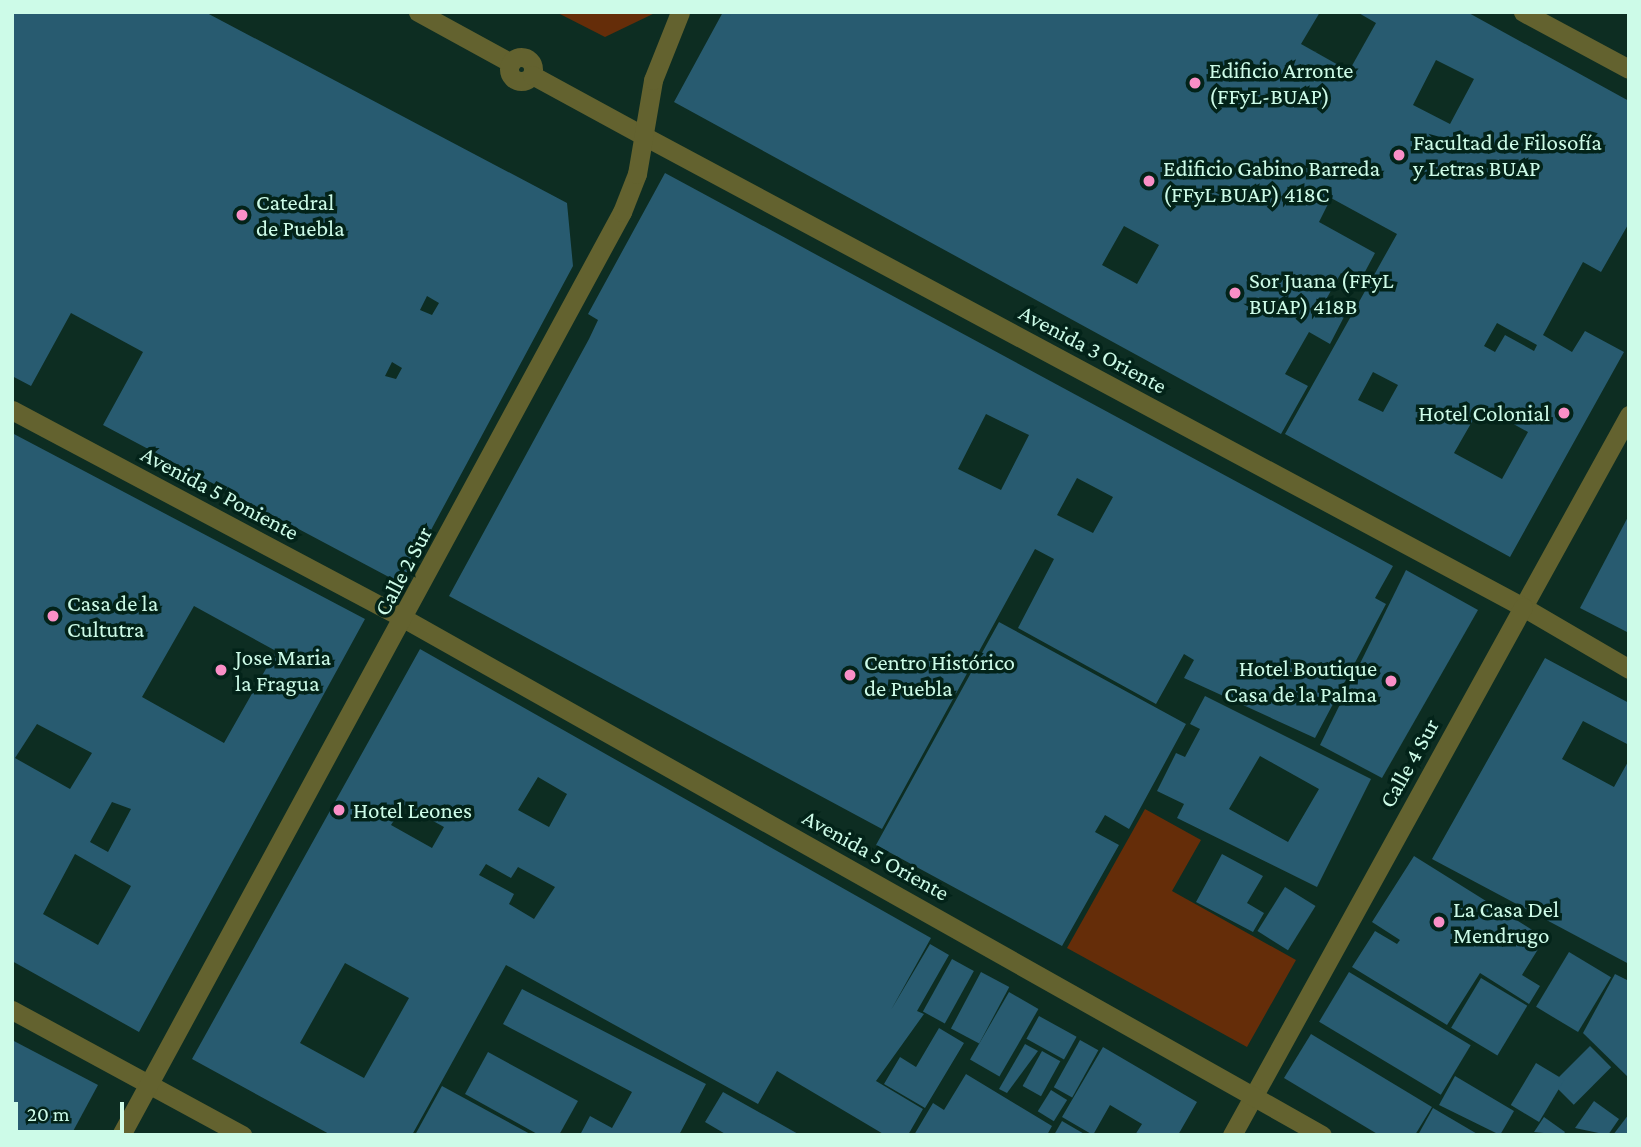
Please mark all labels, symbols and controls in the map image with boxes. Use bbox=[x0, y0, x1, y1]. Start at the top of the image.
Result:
place label: Edificio Arronte (FFyL-BUAP) bbox=[1209, 56, 1353, 110]
marker: Edificio Arronte (FFyL-BUAP) bbox=[1187, 75, 1203, 91]
place label: Facultad de Filosofía y Letras BUAP bbox=[1413, 128, 1602, 182]
marker: Facultad de Filosofía y Letras BUAP bbox=[1391, 147, 1407, 163]
place label: Edificio Gabino Barreda (FFyL BUAP) 418C bbox=[1163, 154, 1380, 208]
marker: Edificio Gabino Barreda (FFyL BUAP) 418C bbox=[1141, 173, 1157, 189]
place label: Catedral de Puebla bbox=[256, 188, 345, 242]
marker: Catedral de Puebla bbox=[234, 207, 250, 223]
place label: Sor Juana (FFyL BUAP) 418B bbox=[1249, 266, 1394, 320]
marker: Sor Juana (FFyL BUAP) 418B bbox=[1227, 285, 1243, 301]
street label: Avenida 3 Oriente bbox=[1014, 298, 1172, 400]
place label: Hotel Colonial bbox=[1418, 399, 1550, 427]
marker: Hotel Colonial bbox=[1556, 405, 1572, 421]
street label: Avenida 5 Poniente bbox=[136, 440, 304, 546]
street label: Calle 2 Sur bbox=[368, 522, 438, 620]
place label: Casa de la Cultutra bbox=[67, 589, 158, 643]
marker: Casa de la Cultutra bbox=[45, 608, 61, 624]
place label: Jose Maria la Fragua bbox=[235, 643, 331, 697]
place label: Centro Histórico de Puebla bbox=[864, 648, 1015, 702]
place label: Hotel Boutique Casa de la Palma bbox=[1224, 654, 1377, 708]
marker: Jose Maria la Fragua bbox=[213, 662, 229, 678]
marker: Centro Histórico de Puebla bbox=[842, 667, 858, 683]
marker: Hotel Boutique Casa de la Palma bbox=[1383, 673, 1399, 689]
street label: Calle 4 Sur bbox=[1373, 714, 1445, 812]
place label: Hotel Leones bbox=[353, 796, 472, 824]
marker: Hotel Leones bbox=[331, 802, 347, 818]
street label: Avenida 5 Oriente bbox=[798, 803, 954, 907]
place label: La Casa Del Mendrugo bbox=[1453, 895, 1559, 949]
marker: La Casa Del Mendrugo bbox=[1431, 914, 1447, 930]
scale bar bbox=[18, 1088, 128, 1132]
text: 20 m bbox=[27, 1102, 70, 1126]

